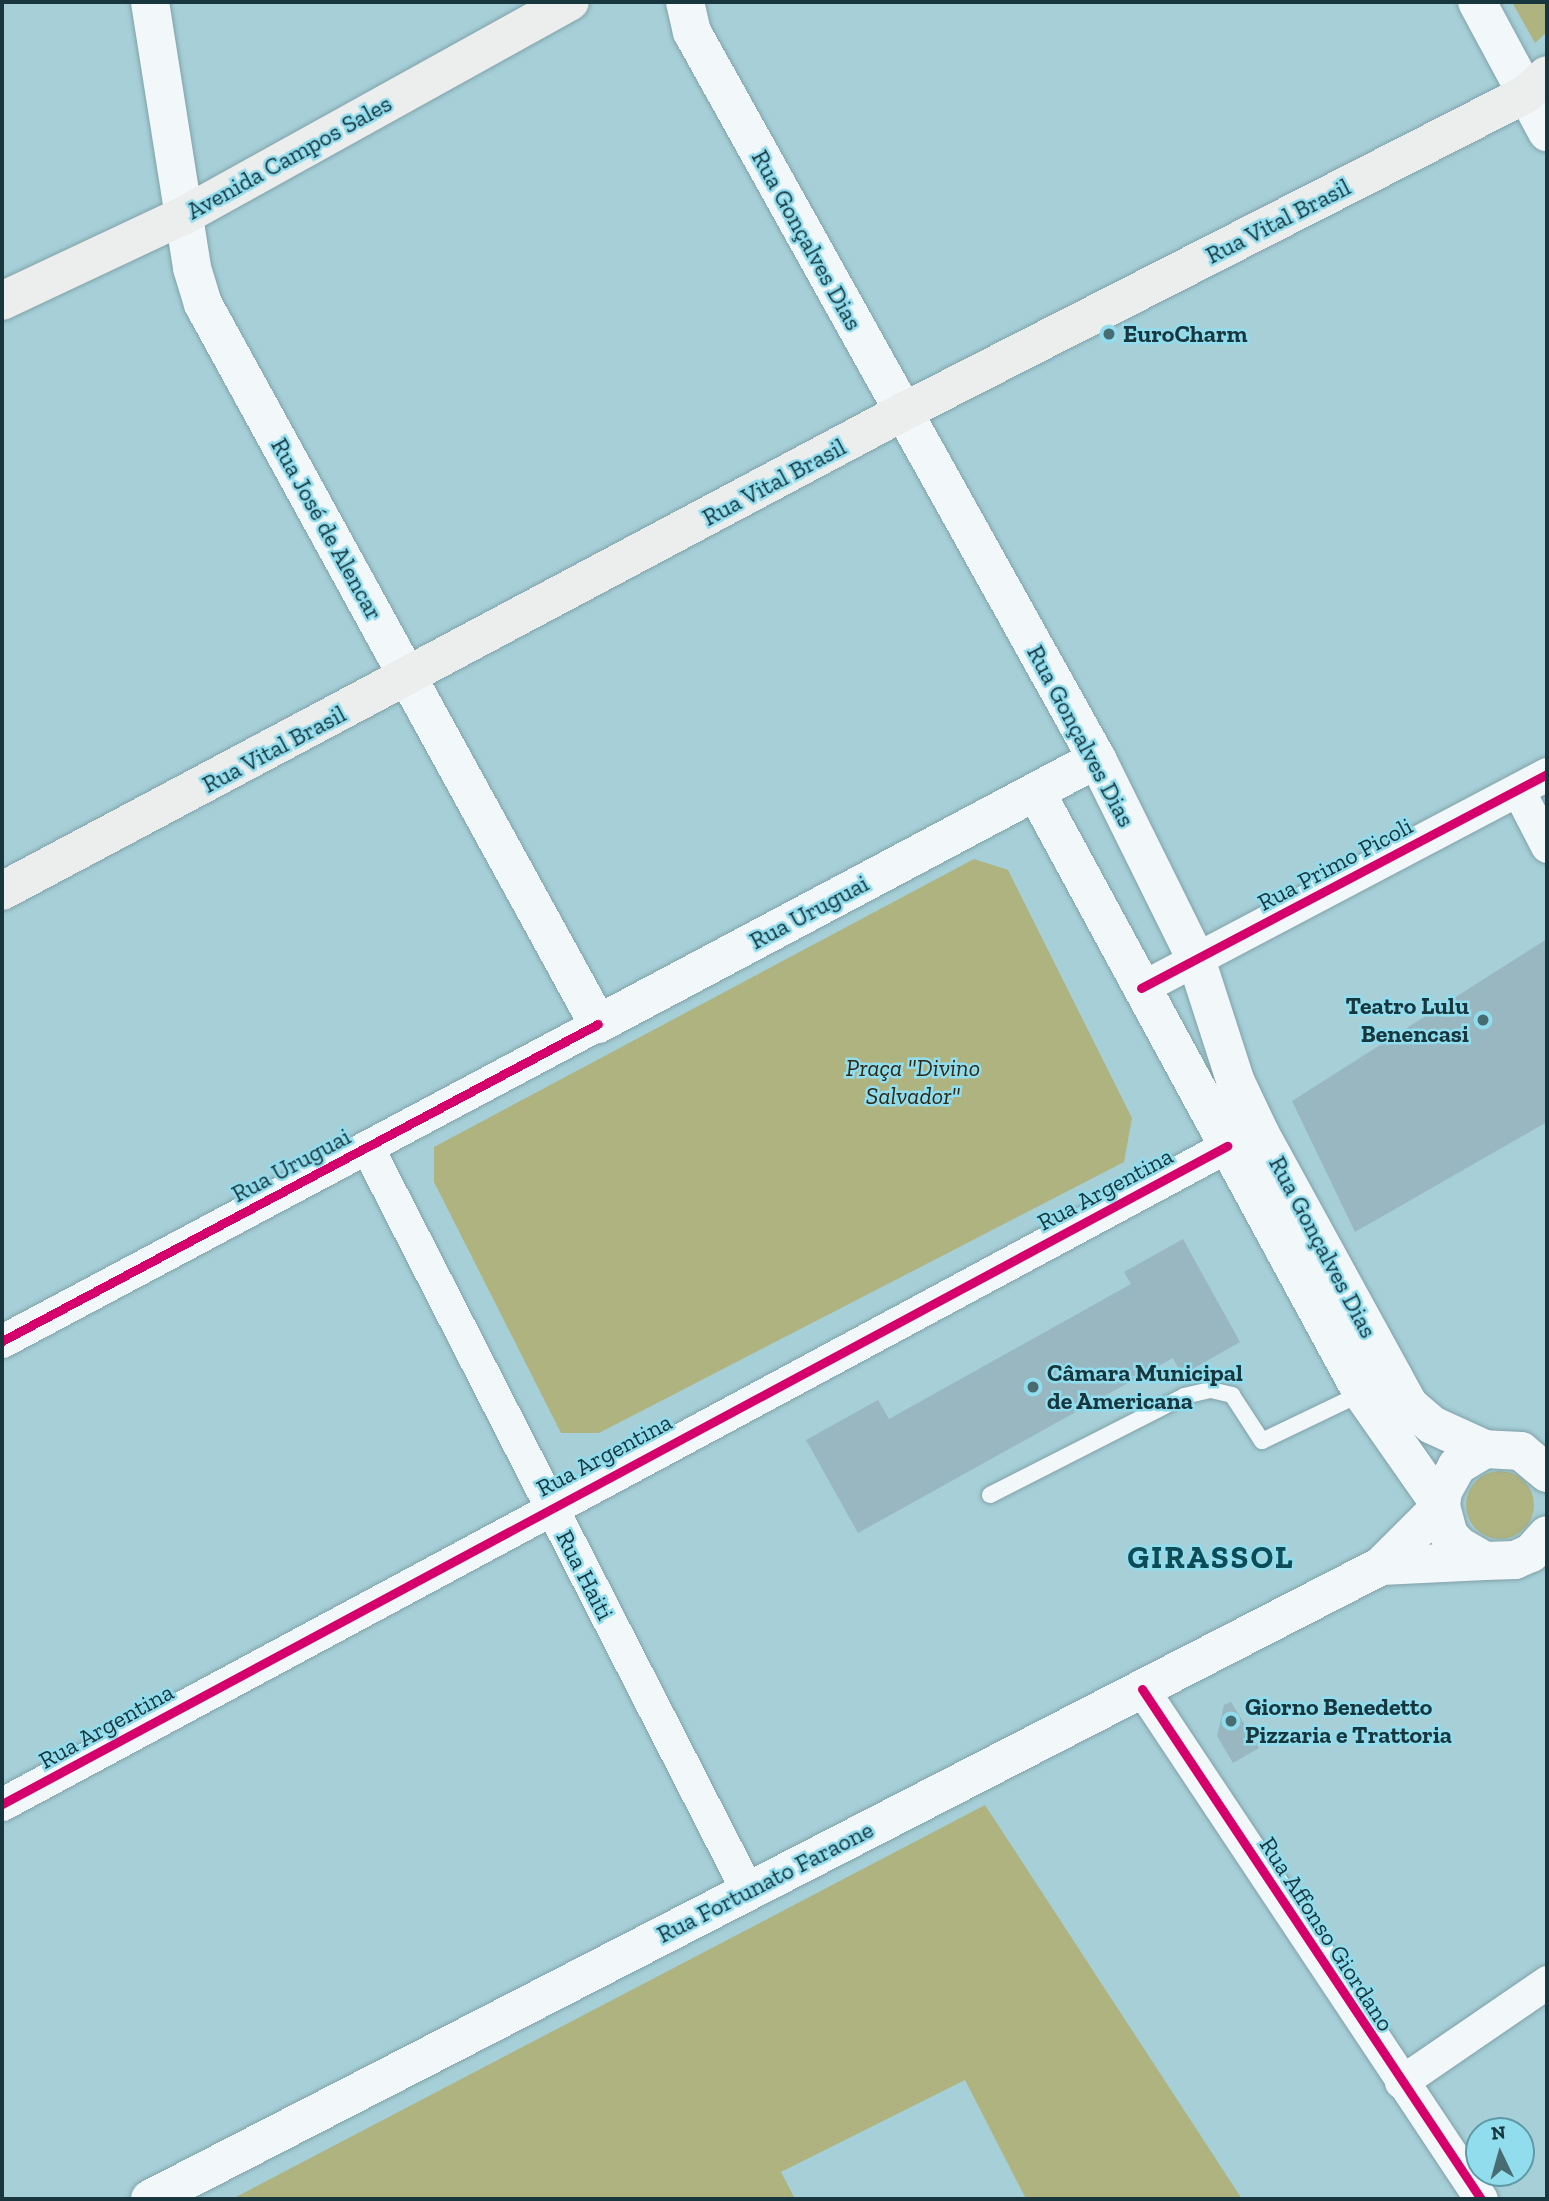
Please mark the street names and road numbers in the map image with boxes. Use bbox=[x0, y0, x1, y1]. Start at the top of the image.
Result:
street label: Avenida Campos Sales bbox=[181, 89, 397, 225]
street label: Rua Gonçalves Dias bbox=[746, 145, 868, 335]
street label: Rua Vital Brasil bbox=[1201, 172, 1355, 270]
street label: Rua José de Alencar bbox=[265, 432, 389, 626]
street label: Rua Vital Brasil bbox=[697, 432, 851, 532]
street label: Rua Gonçalves Dias bbox=[1021, 640, 1141, 832]
street label: Rua Vital Brasil bbox=[197, 699, 351, 799]
street label: Rua Primo Picoli bbox=[1253, 811, 1417, 917]
street label: Rua Uruguai bbox=[745, 869, 873, 955]
street label: Rua Uruguai bbox=[227, 1122, 355, 1208]
street label: Rua Argentina bbox=[1032, 1141, 1178, 1237]
street label: Rua Gonçalves Dias bbox=[1263, 1151, 1383, 1343]
street label: Rua Argentina bbox=[531, 1407, 677, 1503]
street label: Rua Haiti bbox=[550, 1525, 620, 1625]
street label: Rua Argentina bbox=[33, 1677, 179, 1775]
street label: Rua Fortunato Faraone bbox=[652, 1815, 878, 1949]
street label: Rua Affonso Giordano bbox=[1253, 1831, 1401, 2037]

